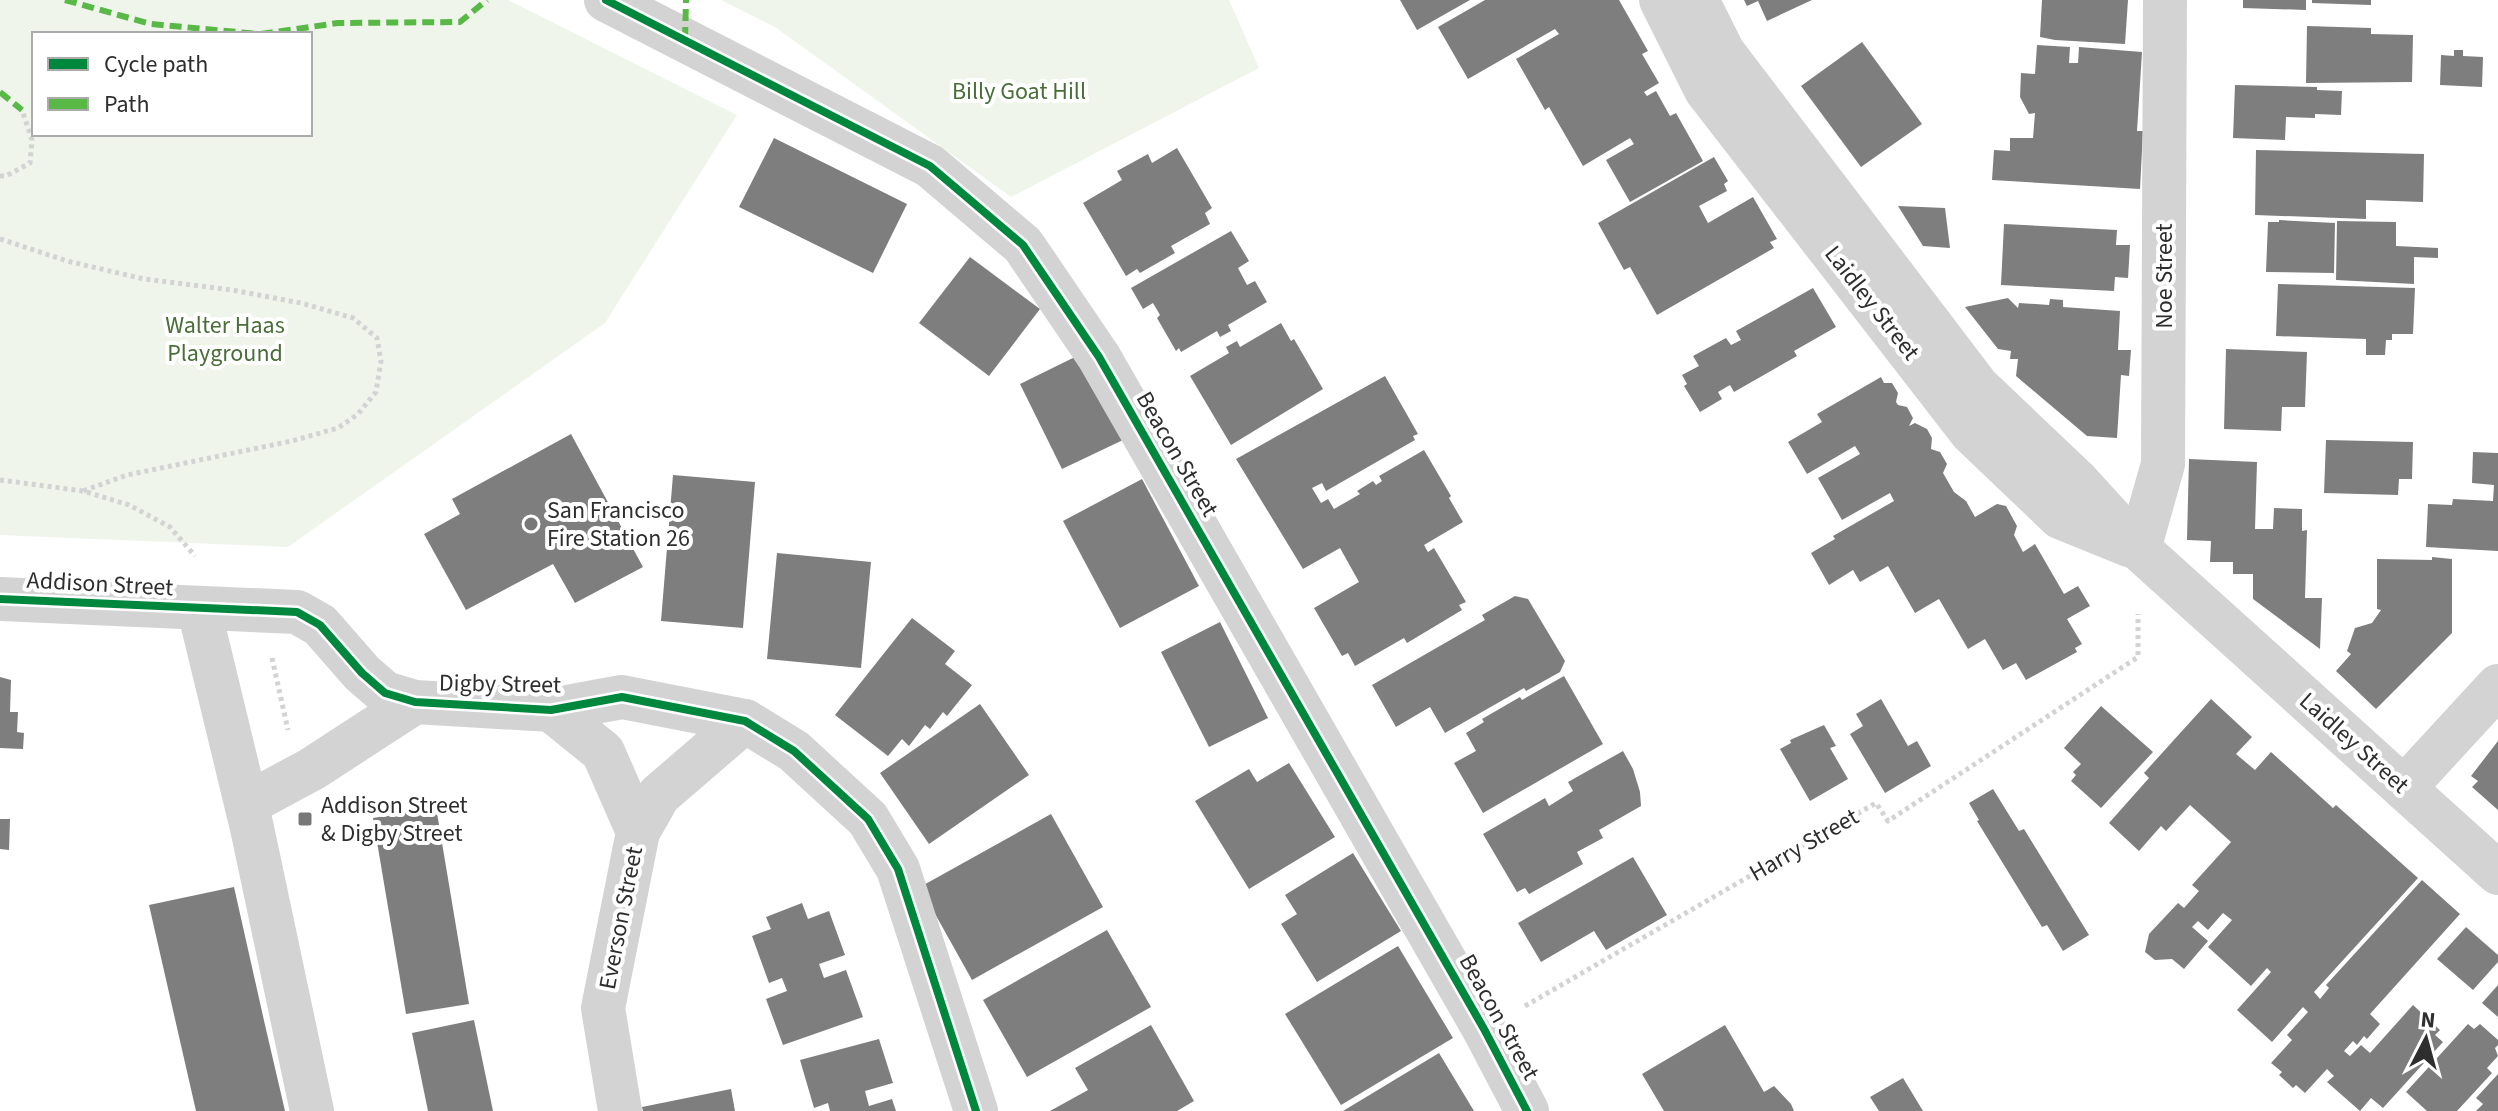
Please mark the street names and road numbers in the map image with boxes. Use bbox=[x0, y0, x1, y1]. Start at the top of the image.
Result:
street label: Noe Street bbox=[2147, 223, 2182, 329]
street label: Laidley Street bbox=[1816, 238, 1928, 368]
street label: Beacon Street bbox=[1127, 385, 1227, 523]
street label: Addison Street bbox=[26, 563, 174, 605]
street label: Digby Street bbox=[439, 665, 561, 703]
street label: Laidley Street bbox=[2291, 684, 2417, 802]
street label: Harry Street bbox=[1743, 800, 1865, 890]
street label: Everson Street bbox=[590, 844, 652, 992]
street label: Beacon Street bbox=[1450, 948, 1548, 1086]

